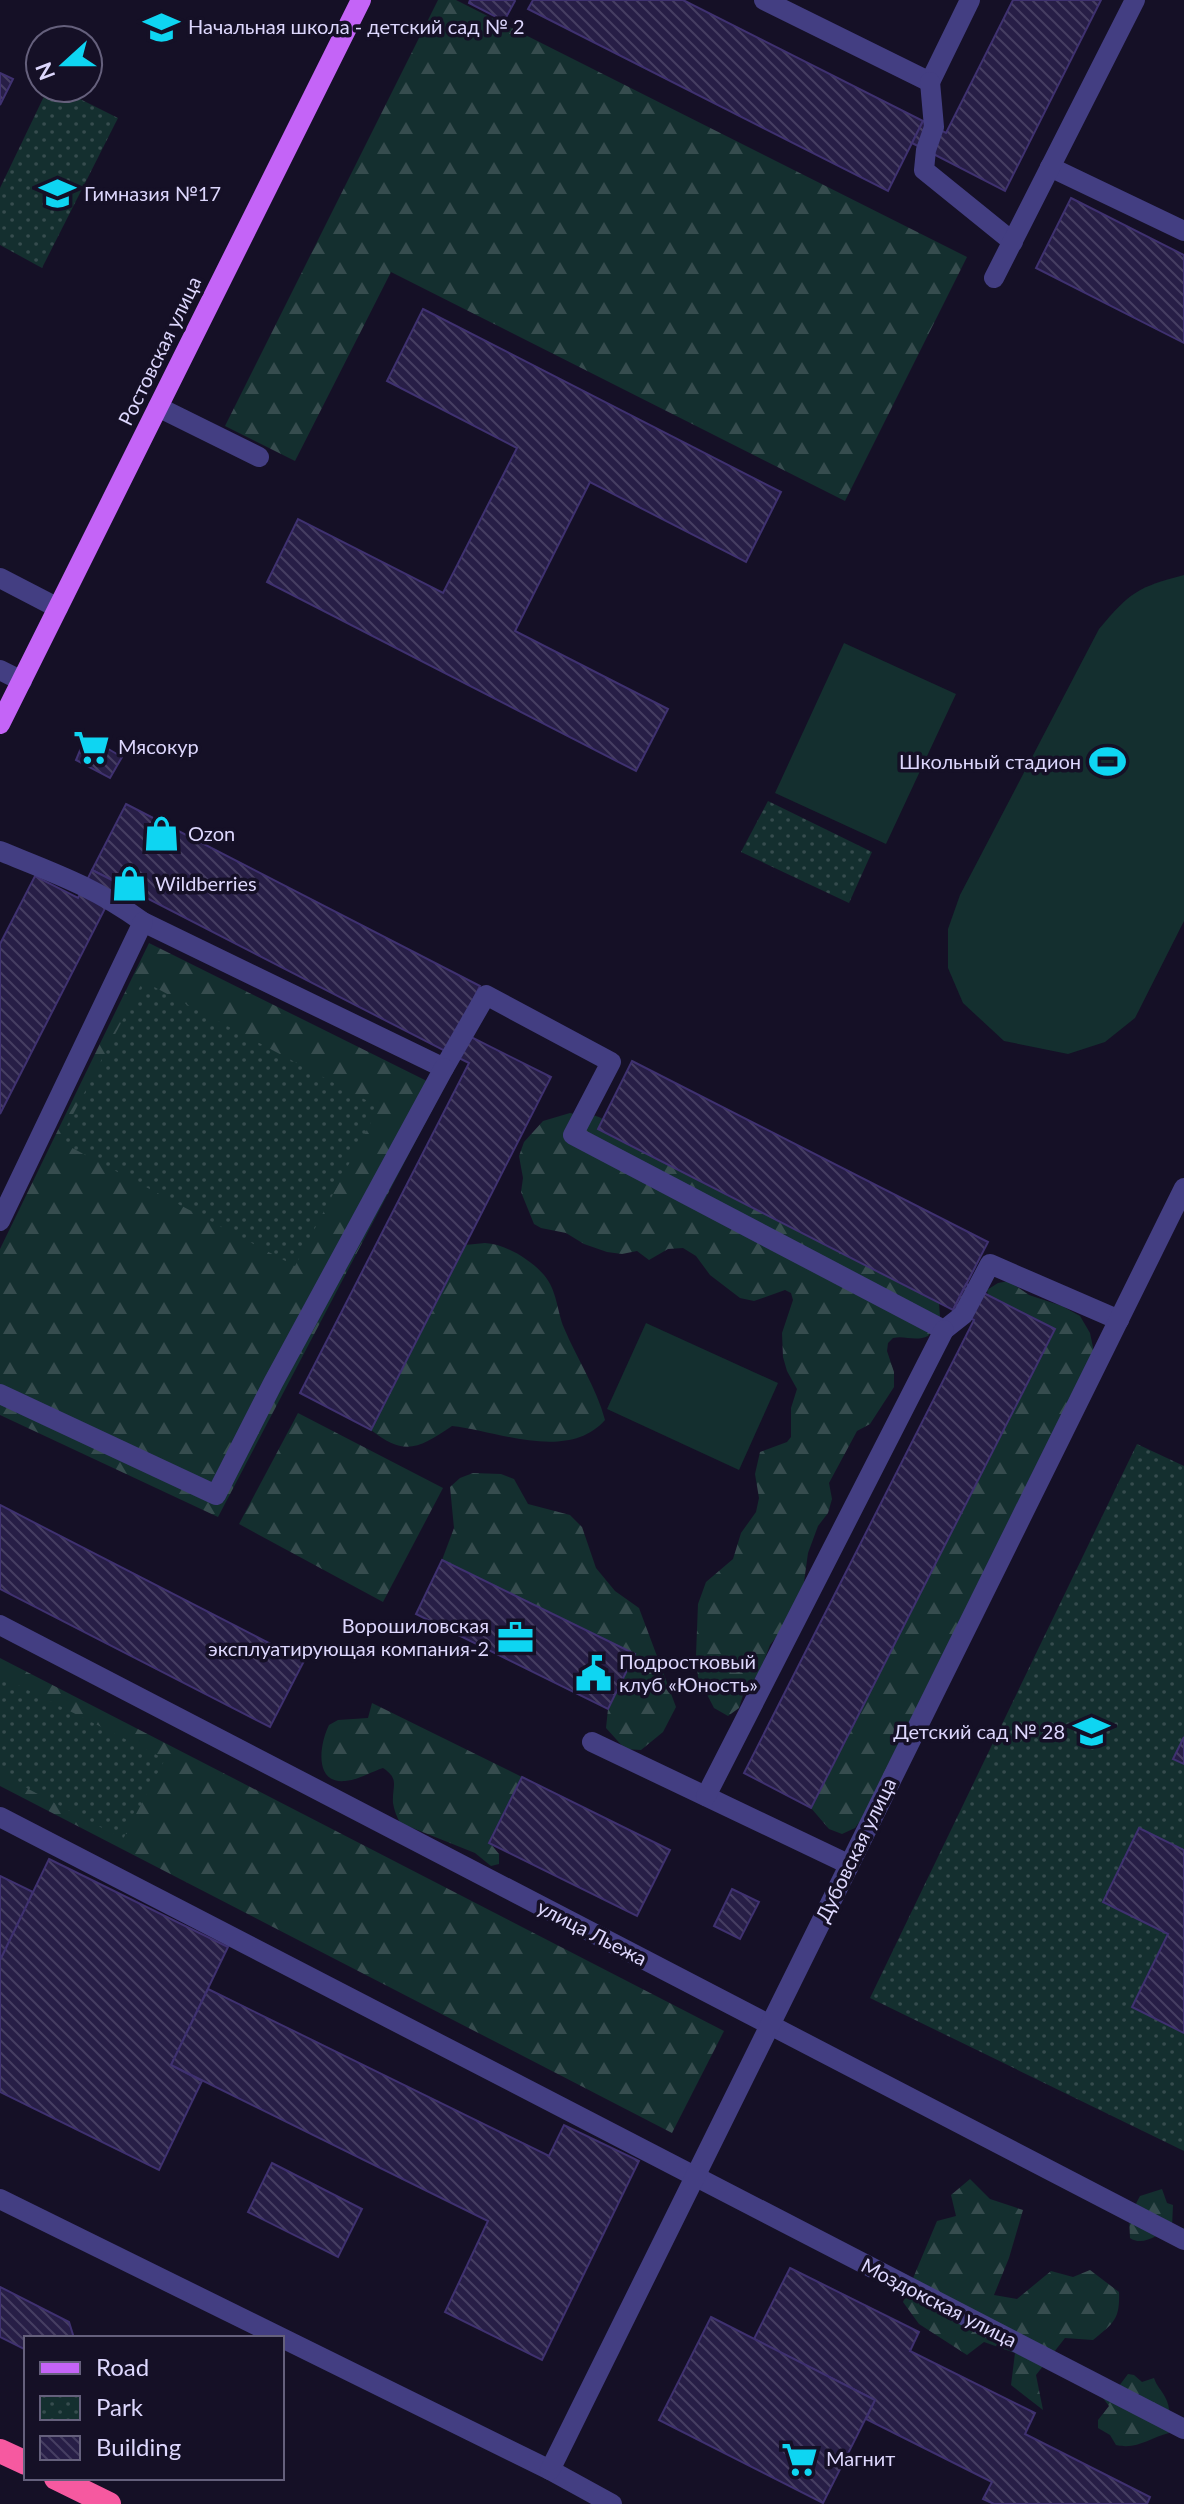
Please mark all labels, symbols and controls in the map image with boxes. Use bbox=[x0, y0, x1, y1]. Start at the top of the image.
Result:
school or university icon: Начальная школа - детский сад № 2 bbox=[143, 8, 181, 46]
place label: Начальная школа - детский сад № 2 bbox=[188, 14, 525, 38]
north arrow bbox=[24, 24, 104, 104]
text: N bbox=[29, 59, 61, 84]
school or university icon: Гимназия №17 bbox=[39, 175, 77, 213]
place label: Гимназия №17 bbox=[84, 181, 221, 205]
street label: Ростовская улица bbox=[113, 272, 206, 429]
supermarket icon: Мясокур bbox=[73, 728, 111, 766]
place label: Мясокур bbox=[118, 734, 199, 758]
sports icon: Школьный стадион bbox=[1088, 743, 1126, 781]
place label: Школьный стадион bbox=[899, 749, 1081, 773]
shop icon: Ozon bbox=[143, 815, 181, 853]
place label: Ozon bbox=[188, 821, 235, 845]
shop icon: Wildberries bbox=[110, 865, 148, 903]
place label: Wildberries bbox=[155, 871, 257, 895]
place label: Ворошиловская эксплуатирующая компания-2 bbox=[208, 1613, 489, 1660]
office icon: Ворошиловская эксплуатирующая компания-2 bbox=[496, 1619, 534, 1657]
place label: Подростковый клуб «Юность» bbox=[619, 1649, 758, 1696]
public building icon: Подростковый клуб «Юность» bbox=[574, 1654, 612, 1692]
school or university icon: Детский сад № 28 bbox=[1072, 1713, 1110, 1751]
place label: Детский сад № 28 bbox=[893, 1719, 1065, 1743]
street label: Дубовская улица bbox=[810, 1774, 900, 1926]
street label: улица Льежа bbox=[534, 1894, 651, 1970]
street label: Моздокская улица bbox=[858, 2253, 1021, 2352]
legend bbox=[24, 2336, 284, 2480]
text: Road bbox=[96, 2352, 149, 2381]
text: Park bbox=[96, 2392, 144, 2421]
text: Building bbox=[96, 2432, 181, 2461]
supermarket icon: Магнит bbox=[781, 2440, 819, 2478]
place label: Магнит bbox=[826, 2446, 895, 2470]

